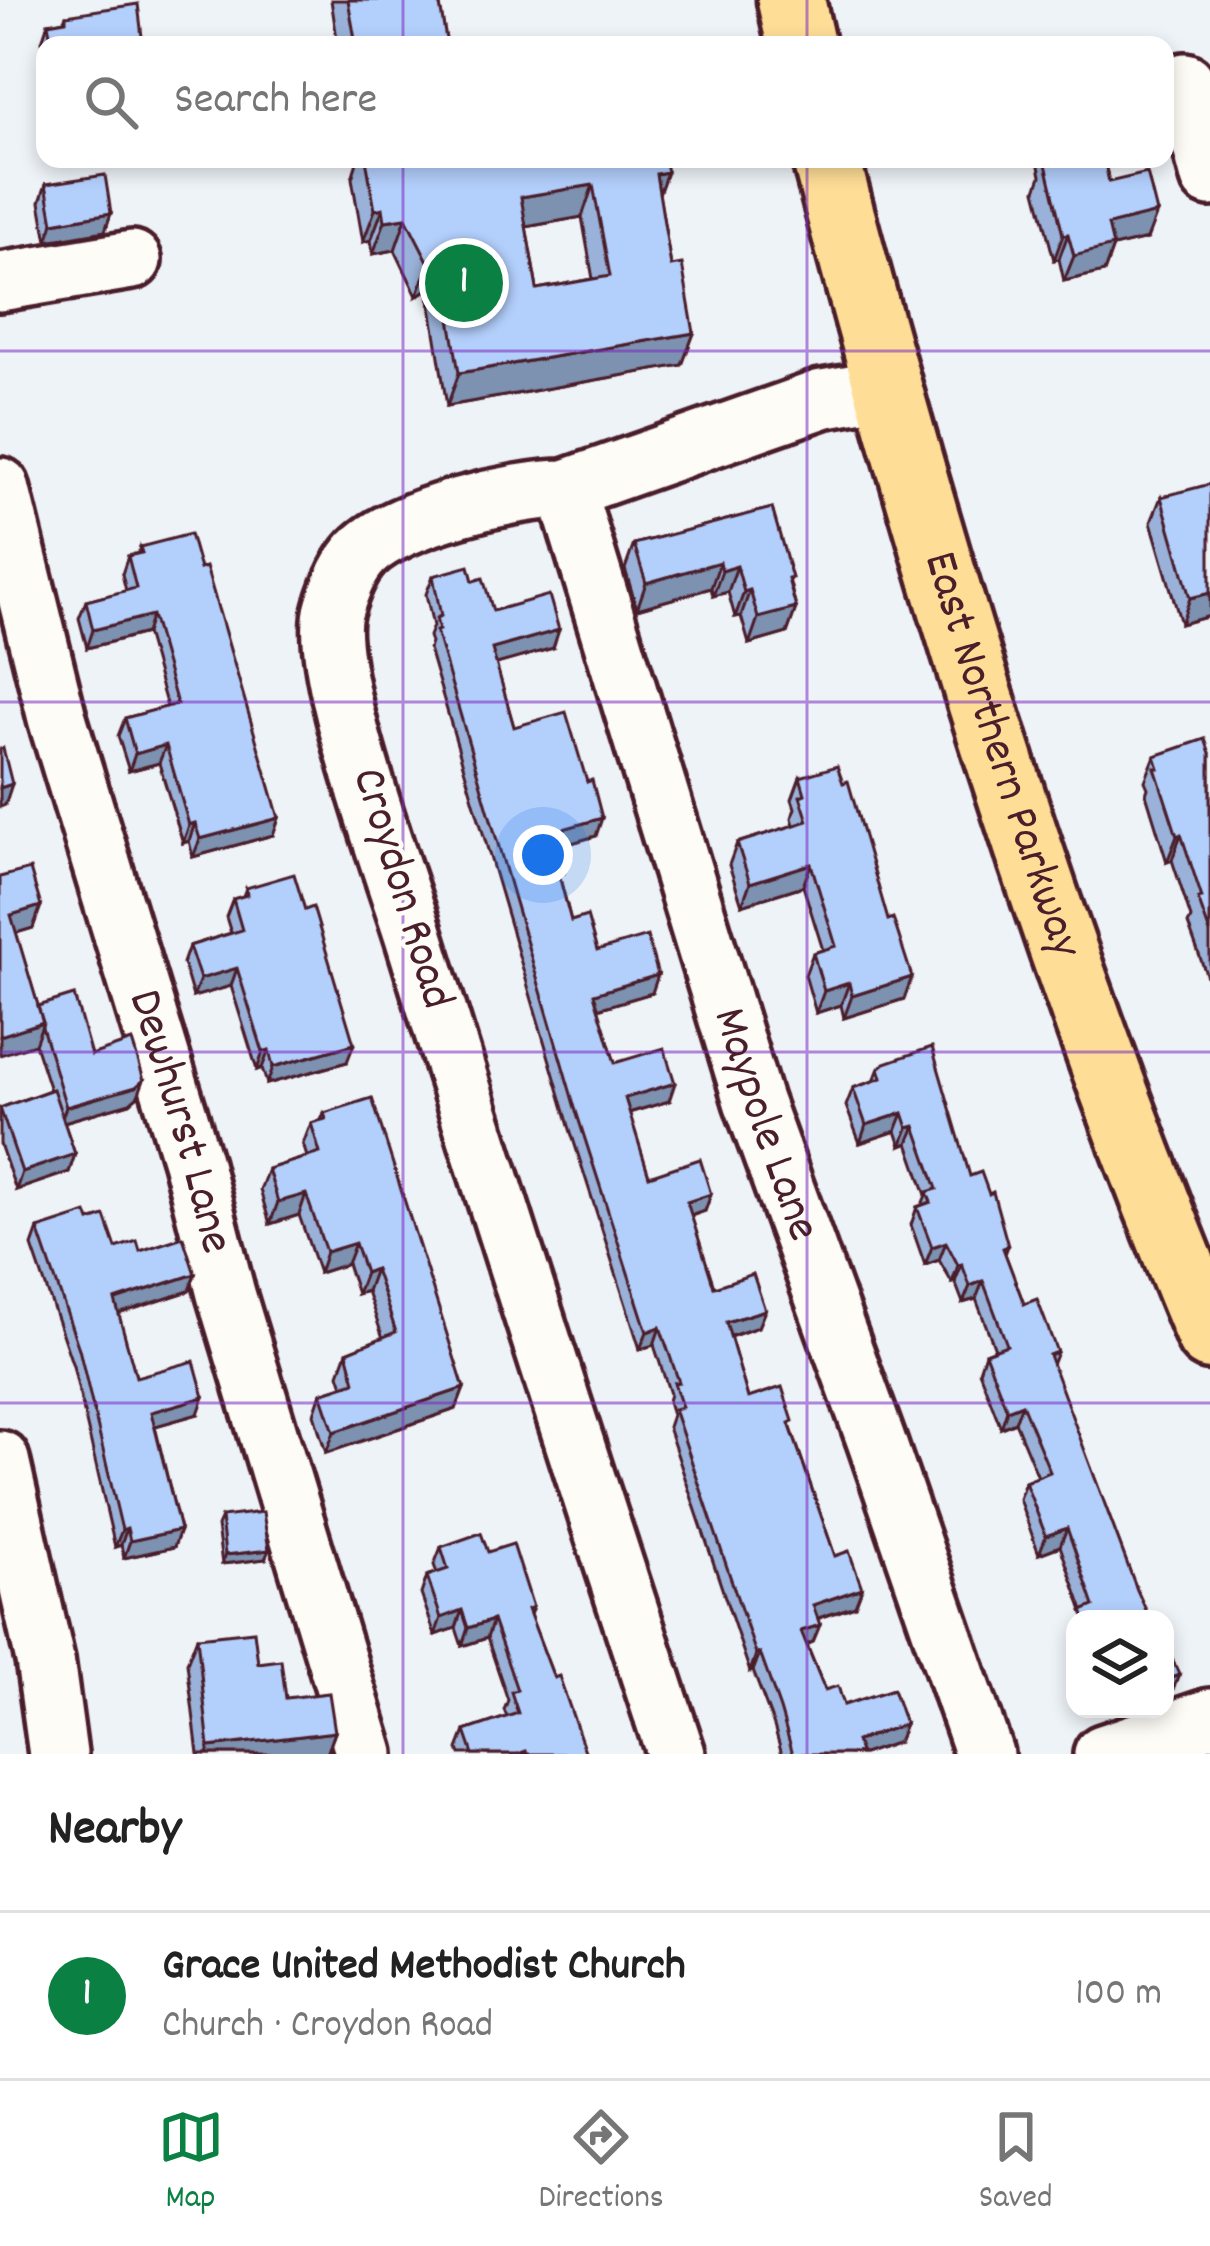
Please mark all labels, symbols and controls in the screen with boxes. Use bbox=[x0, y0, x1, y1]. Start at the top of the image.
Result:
search box bbox=[36, 36, 1174, 168]
icon: search bbox=[78, 69, 144, 135]
text: Search here bbox=[174, 70, 377, 134]
pin: 1 bbox=[425, 238, 503, 328]
street label: East Northern Parkway bbox=[903, 544, 1098, 969]
street label: Croydon Road bbox=[331, 760, 469, 1018]
your location bbox=[513, 825, 573, 885]
street label: Dewhurst Lane bbox=[107, 982, 249, 1261]
street label: Maypole Lane bbox=[692, 1000, 836, 1251]
map controls bbox=[1066, 1610, 1174, 1718]
button: layers bbox=[1066, 1610, 1174, 1718]
text: Nearby bbox=[48, 1796, 181, 1868]
text: Grace United Methodist Church bbox=[162, 1936, 686, 2000]
text: 1 bbox=[83, 1968, 91, 2023]
text: 100 m bbox=[1075, 1968, 1162, 2023]
text: Church · Croydon Road bbox=[162, 2000, 493, 2055]
tab: Map bbox=[158, 2104, 224, 2223]
tab: Directions bbox=[539, 2104, 664, 2223]
tab: Saved bbox=[979, 2104, 1052, 2223]

